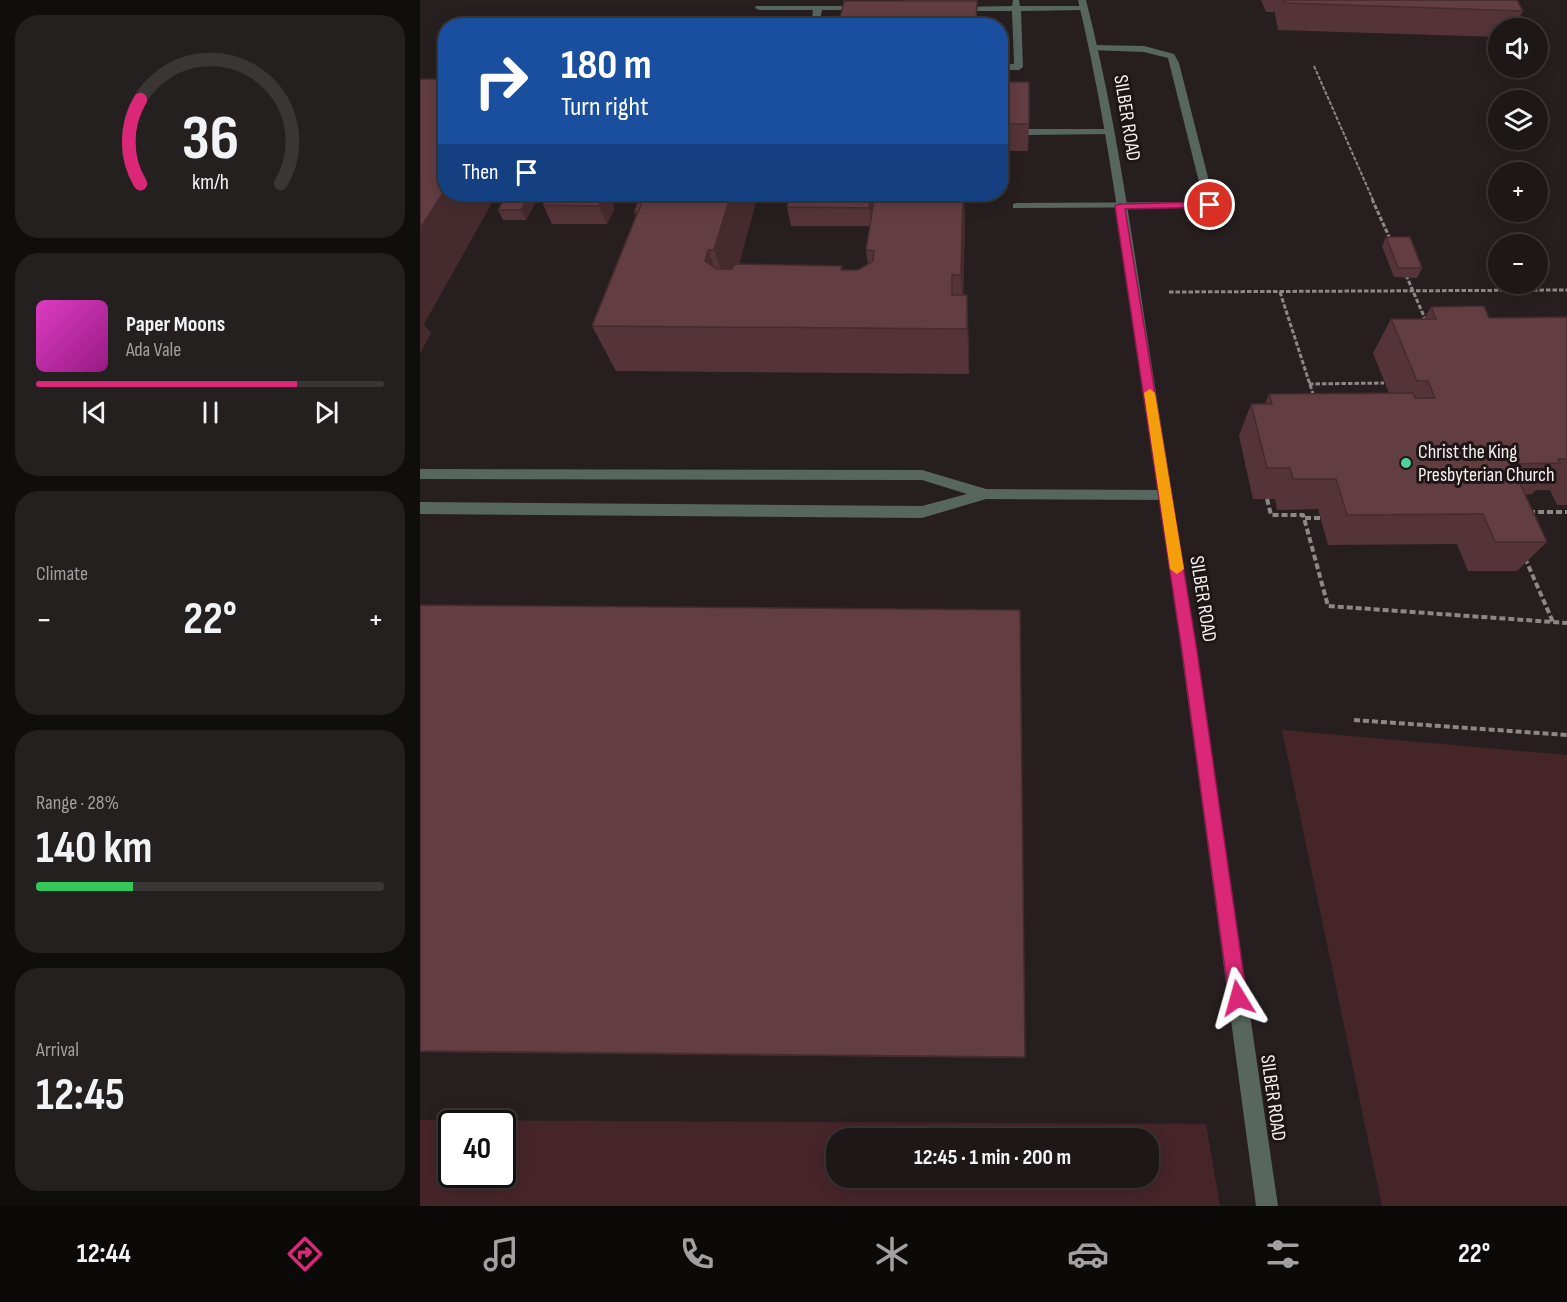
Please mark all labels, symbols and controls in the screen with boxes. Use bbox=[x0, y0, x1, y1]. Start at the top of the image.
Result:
map controls bbox=[1488, 18, 1548, 294]
button: sound bbox=[1488, 18, 1548, 78]
text: 180 m bbox=[561, 40, 652, 91]
icon: right bbox=[462, 42, 540, 120]
street label: SILBER ROAD bbox=[1108, 73, 1146, 163]
button: layers bbox=[1488, 90, 1548, 150]
text: Turn right bbox=[561, 91, 648, 123]
text: 36 bbox=[181, 102, 239, 177]
icon: arrive bbox=[510, 156, 543, 189]
text: Then bbox=[462, 159, 498, 186]
button: + bbox=[1488, 162, 1548, 222]
text: km/h bbox=[191, 170, 229, 195]
pin bbox=[1184, 179, 1235, 230]
icon: arrive bbox=[1193, 188, 1226, 221]
button: − bbox=[1488, 234, 1548, 294]
text: Paper Moons bbox=[126, 311, 225, 338]
text: Ada Vale bbox=[126, 338, 181, 362]
icon: previous bbox=[78, 396, 111, 429]
icon: pause bbox=[194, 396, 227, 429]
icon: next bbox=[310, 396, 343, 429]
place label: Christ the King Presbyterian Church bbox=[1418, 440, 1555, 487]
marker: Christ the King Presbyterian Church bbox=[1399, 456, 1413, 470]
street label: SILBER ROAD bbox=[1184, 554, 1222, 644]
text: Climate bbox=[36, 562, 88, 586]
text: 22° bbox=[183, 592, 237, 647]
text: − bbox=[36, 600, 52, 640]
text: + bbox=[368, 600, 384, 640]
text: Range · 28% bbox=[36, 791, 119, 815]
text: 140 km bbox=[36, 821, 152, 876]
position arrow bbox=[1206, 966, 1270, 1030]
text: Arrival bbox=[36, 1038, 79, 1062]
street label: SILBER ROAD bbox=[1255, 1053, 1291, 1143]
text: 12:45 bbox=[36, 1068, 125, 1123]
speed limit sign: 40 bbox=[438, 1110, 516, 1188]
text: 12:45 · 1 min · 200 m bbox=[914, 1144, 1071, 1171]
icon: directions bbox=[284, 1233, 326, 1275]
icon: music bbox=[480, 1233, 522, 1275]
icon: phone bbox=[676, 1233, 718, 1275]
icon: climate bbox=[871, 1233, 913, 1275]
icon: car bbox=[1067, 1233, 1109, 1275]
icon: filters bbox=[1262, 1233, 1304, 1275]
text: 12:44 bbox=[77, 1238, 131, 1270]
text: 22° bbox=[1458, 1238, 1490, 1270]

